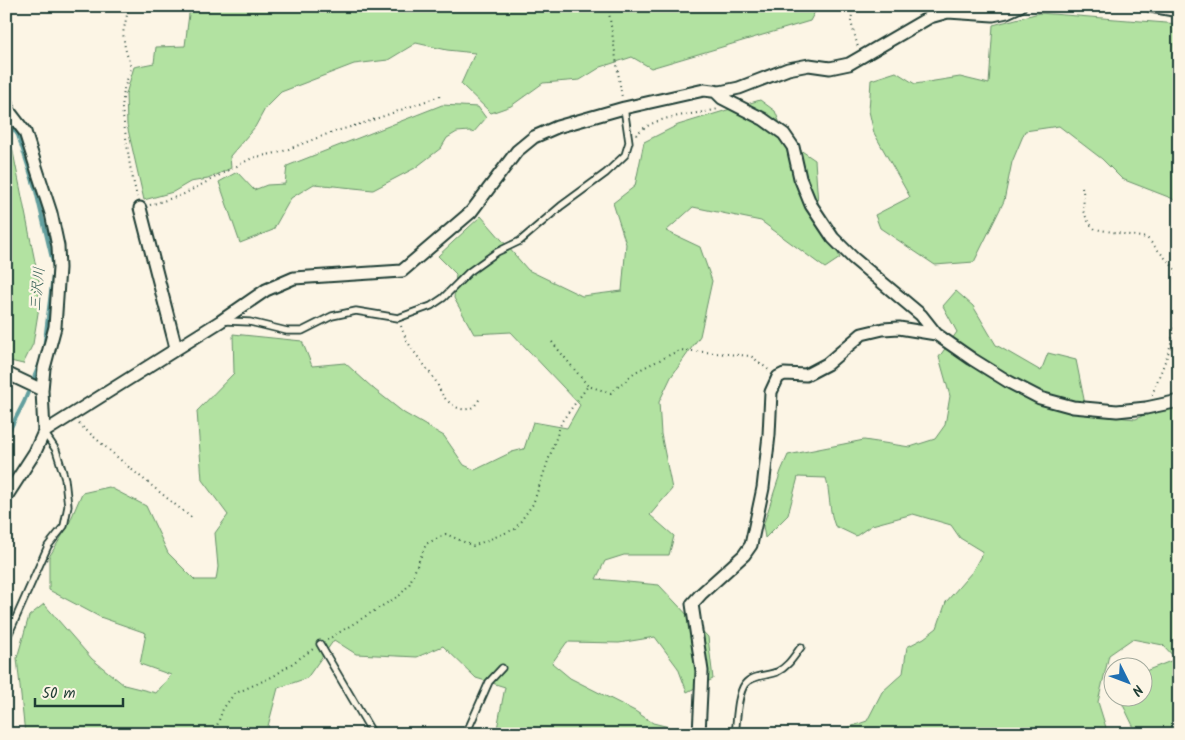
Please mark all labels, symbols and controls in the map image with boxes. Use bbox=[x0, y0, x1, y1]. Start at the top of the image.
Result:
water label: 三沢川 bbox=[24, 266, 52, 312]
north arrow bbox=[1102, 658, 1152, 708]
scale bar bbox=[35, 675, 122, 707]
text: N bbox=[1126, 679, 1148, 701]
text: 50 m bbox=[42, 682, 76, 706]

